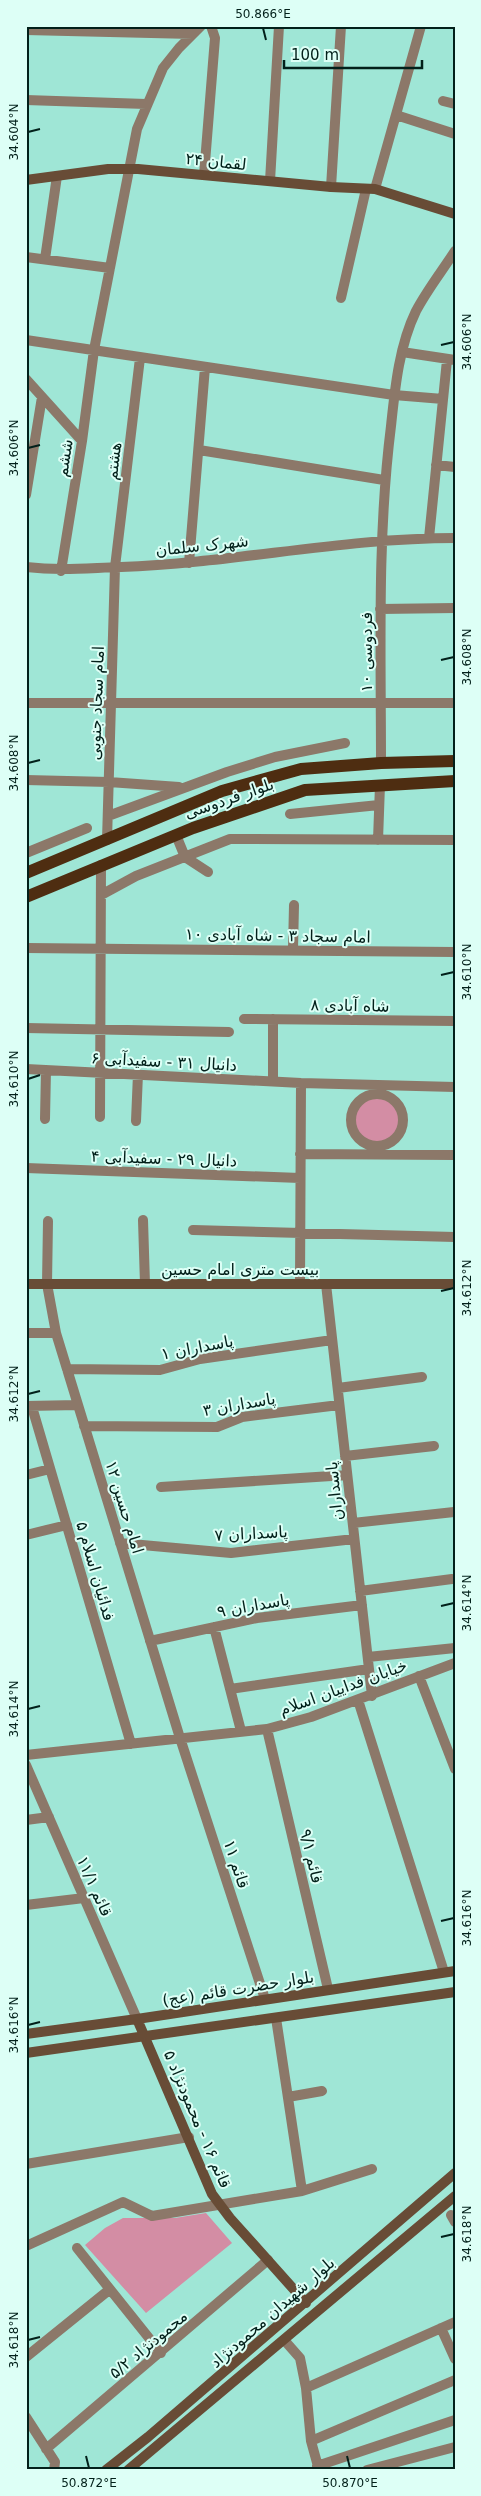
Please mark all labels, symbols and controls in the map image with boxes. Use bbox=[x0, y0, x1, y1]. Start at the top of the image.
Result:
text: 50.866°E bbox=[235, 7, 291, 21]
scale bar bbox=[284, 38, 421, 70]
text: 100 m bbox=[291, 46, 339, 64]
text: 34.604°N bbox=[7, 104, 21, 160]
street label: لقمان ۲۴ bbox=[185, 149, 247, 174]
text: 34.606°N bbox=[460, 314, 474, 370]
text: 34.606°N bbox=[7, 420, 21, 476]
street label: ششم bbox=[52, 438, 77, 478]
street label: هشتم bbox=[102, 441, 125, 481]
street label: شهرک سلمان bbox=[155, 531, 250, 561]
street label: فردوسی ۱۰ bbox=[357, 612, 377, 692]
text: 34.608°N bbox=[460, 629, 474, 685]
street label: امام سجاد جنوبی bbox=[85, 645, 109, 761]
text: 34.608°N bbox=[7, 735, 21, 791]
street label: بلوار فردوسی bbox=[182, 774, 277, 824]
street label: امام سجاد ۳ - شاه آبادی ۱۰ bbox=[185, 924, 371, 947]
text: 34.610°N bbox=[460, 944, 474, 1000]
street label: شاه آبادی ۸ bbox=[310, 995, 390, 1016]
street label: دانیال ۳۱ - سفیدآبی ۶ bbox=[90, 1048, 237, 1075]
text: 34.610°N bbox=[7, 1051, 21, 1107]
street label: دانیال ۲۹ - سفیدآبی ۴ bbox=[91, 1146, 237, 1171]
street label: بیست متری امام حسین bbox=[161, 1260, 319, 1280]
text: 34.612°N bbox=[460, 1260, 474, 1316]
street label: پاسداران ۱ bbox=[159, 1331, 235, 1365]
text: 34.612°N bbox=[7, 1366, 21, 1422]
street label: پاسداران ۳ bbox=[201, 1389, 277, 1421]
street label: امام حسین ۱۲ bbox=[100, 1458, 148, 1556]
street label: پاسداران bbox=[322, 1460, 348, 1522]
street label: فدائیان اسلام ۵ bbox=[72, 1519, 119, 1623]
street label: پاسداران ۷ bbox=[214, 1522, 288, 1546]
text: 34.614°N bbox=[460, 1575, 474, 1631]
street label: پاسداران ۹ bbox=[215, 1590, 291, 1622]
street label: خیابان فداییان اسلام bbox=[277, 1656, 410, 1719]
text: 34.614°N bbox=[7, 1681, 21, 1737]
street label: قائم ۹/۱ bbox=[296, 1827, 327, 1885]
street label: قائم ۱۱ bbox=[220, 1837, 253, 1891]
street label: قائم ۱۱/۱ bbox=[73, 1853, 116, 1919]
text: 34.616°N bbox=[460, 1890, 474, 1946]
street label: بلوار حضرت قائم (عج) bbox=[161, 1967, 315, 2011]
text: 34.616°N bbox=[7, 1997, 21, 2053]
street label: قائم ۱۶ - محمودنژاد ۵ bbox=[159, 2047, 235, 2191]
text: 34.618°N bbox=[460, 2206, 474, 2262]
street label: بلوار شهیدان محمودنژاد bbox=[206, 2253, 339, 2372]
street label: محمودنژاد ۵/۲ bbox=[105, 2306, 192, 2383]
text: 34.618°N bbox=[7, 2312, 21, 2368]
text: 50.872°E bbox=[61, 2476, 117, 2490]
text: 50.870°E bbox=[322, 2476, 378, 2490]

